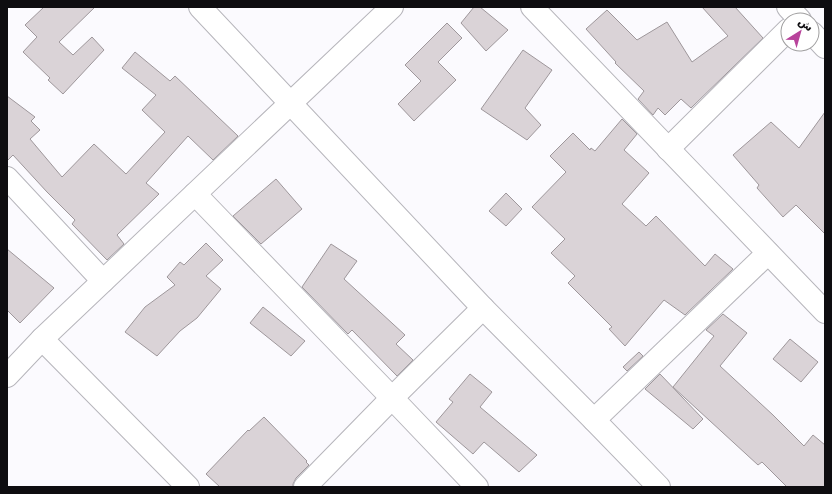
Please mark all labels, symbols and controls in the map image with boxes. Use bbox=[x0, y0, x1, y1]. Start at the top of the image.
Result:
north arrow bbox=[780, 12, 820, 52]
text: ش bbox=[796, 15, 816, 34]

